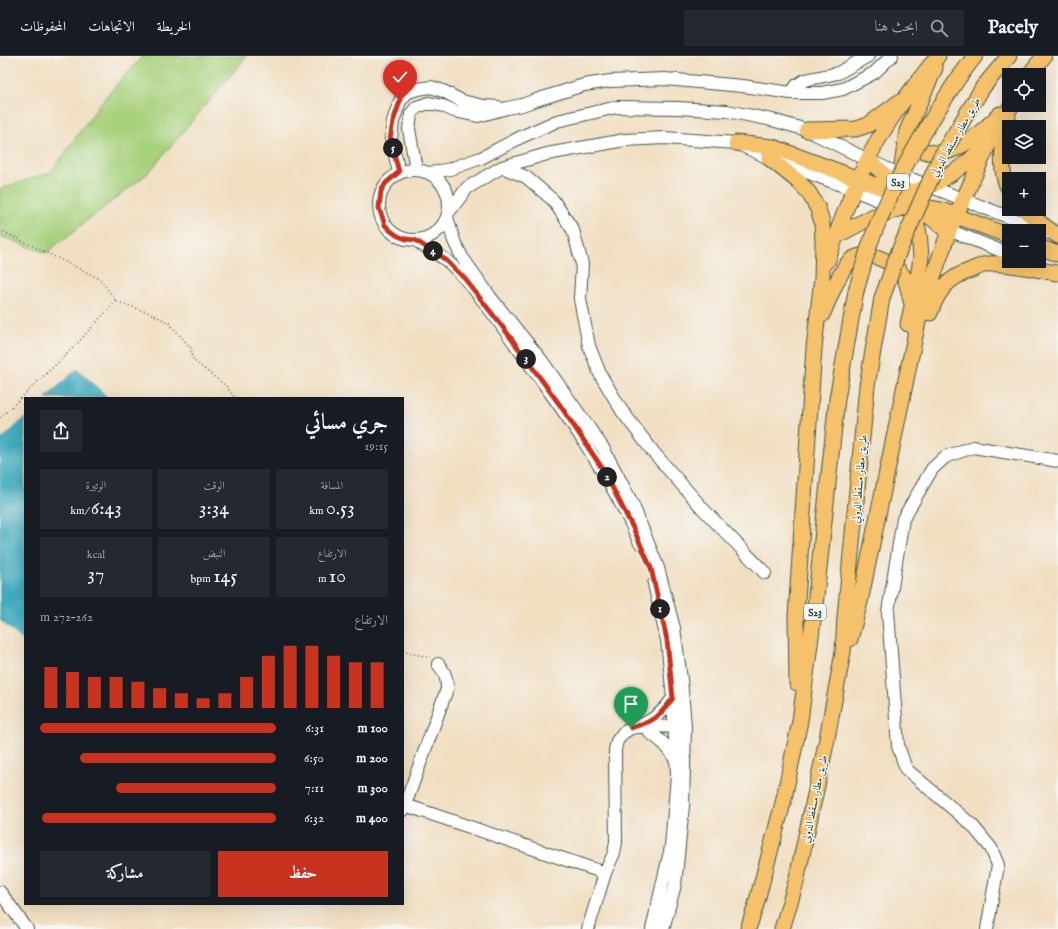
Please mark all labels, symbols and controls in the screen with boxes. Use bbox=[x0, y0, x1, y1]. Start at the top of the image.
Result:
search box bbox=[684, 10, 964, 46]
text: Pacely bbox=[988, 16, 1038, 40]
text: ابحث هنا bbox=[874, 17, 918, 36]
icon: search bbox=[928, 17, 950, 39]
text: المحفوظات bbox=[20, 18, 66, 36]
text: الاتجاهات bbox=[88, 18, 135, 36]
text: الخريطة bbox=[157, 18, 191, 36]
pin bbox=[383, 60, 417, 101]
icon: check bbox=[389, 66, 411, 88]
map controls bbox=[1002, 68, 1046, 268]
button: locate bbox=[1002, 68, 1046, 112]
street label: طريق مطار مسقط الدولي bbox=[928, 95, 985, 180]
button: layers bbox=[1002, 120, 1046, 164]
pin: 5 bbox=[383, 138, 403, 158]
text: 5 bbox=[391, 141, 395, 155]
button: + bbox=[1002, 172, 1046, 216]
road number: S23 bbox=[887, 174, 909, 190]
button: − bbox=[1002, 224, 1046, 268]
pin: 4 bbox=[423, 241, 443, 261]
text: 4 bbox=[430, 244, 436, 258]
pin: 3 bbox=[516, 349, 536, 369]
text: 3 bbox=[524, 352, 528, 366]
text: جري مسائي bbox=[305, 409, 388, 437]
button: share bbox=[40, 410, 82, 452]
street label: طريق مطار مسقط الدولي bbox=[849, 434, 872, 524]
text: 19:15 bbox=[365, 438, 388, 455]
pin: 2 bbox=[597, 467, 617, 487]
text: 2 bbox=[604, 470, 610, 484]
text: الوتيرة bbox=[86, 479, 106, 493]
text: الوقت bbox=[203, 479, 225, 493]
text: المسافة bbox=[321, 479, 343, 493]
text: 6:43 bbox=[91, 496, 122, 521]
text: 3:34 bbox=[199, 496, 229, 521]
text: 0.53 bbox=[326, 496, 355, 521]
text: /km bbox=[70, 504, 91, 518]
text: km bbox=[309, 504, 326, 518]
text: النبض bbox=[203, 547, 225, 561]
text: الارتفاع bbox=[318, 547, 346, 561]
text: kcal bbox=[87, 548, 105, 562]
text: 37 bbox=[88, 562, 104, 587]
text: 145 bbox=[213, 564, 238, 589]
text: 10 bbox=[329, 564, 346, 589]
text: bpm bbox=[190, 572, 213, 586]
text: m bbox=[318, 572, 329, 586]
pin: 1 bbox=[650, 599, 670, 619]
text: 1 bbox=[658, 602, 662, 616]
road number: S23 bbox=[804, 604, 826, 620]
text: 262–272 m bbox=[40, 609, 93, 626]
text: الارتفاع bbox=[354, 612, 388, 629]
pin bbox=[614, 687, 648, 728]
icon: arrive bbox=[620, 693, 642, 715]
text: 6:31 bbox=[305, 720, 324, 737]
text: 100 m bbox=[358, 720, 388, 737]
text: 6:50 bbox=[304, 750, 324, 767]
text: 200 m bbox=[356, 750, 388, 767]
street label: طريق مطار مسقط الدولي bbox=[799, 754, 832, 844]
text: 7:11 bbox=[305, 780, 324, 797]
text: 300 m bbox=[357, 780, 388, 797]
text: 6:32 bbox=[304, 810, 324, 827]
text: 400 m bbox=[356, 810, 388, 827]
button: مشاركة bbox=[40, 851, 210, 897]
button: حفظ bbox=[218, 851, 388, 897]

